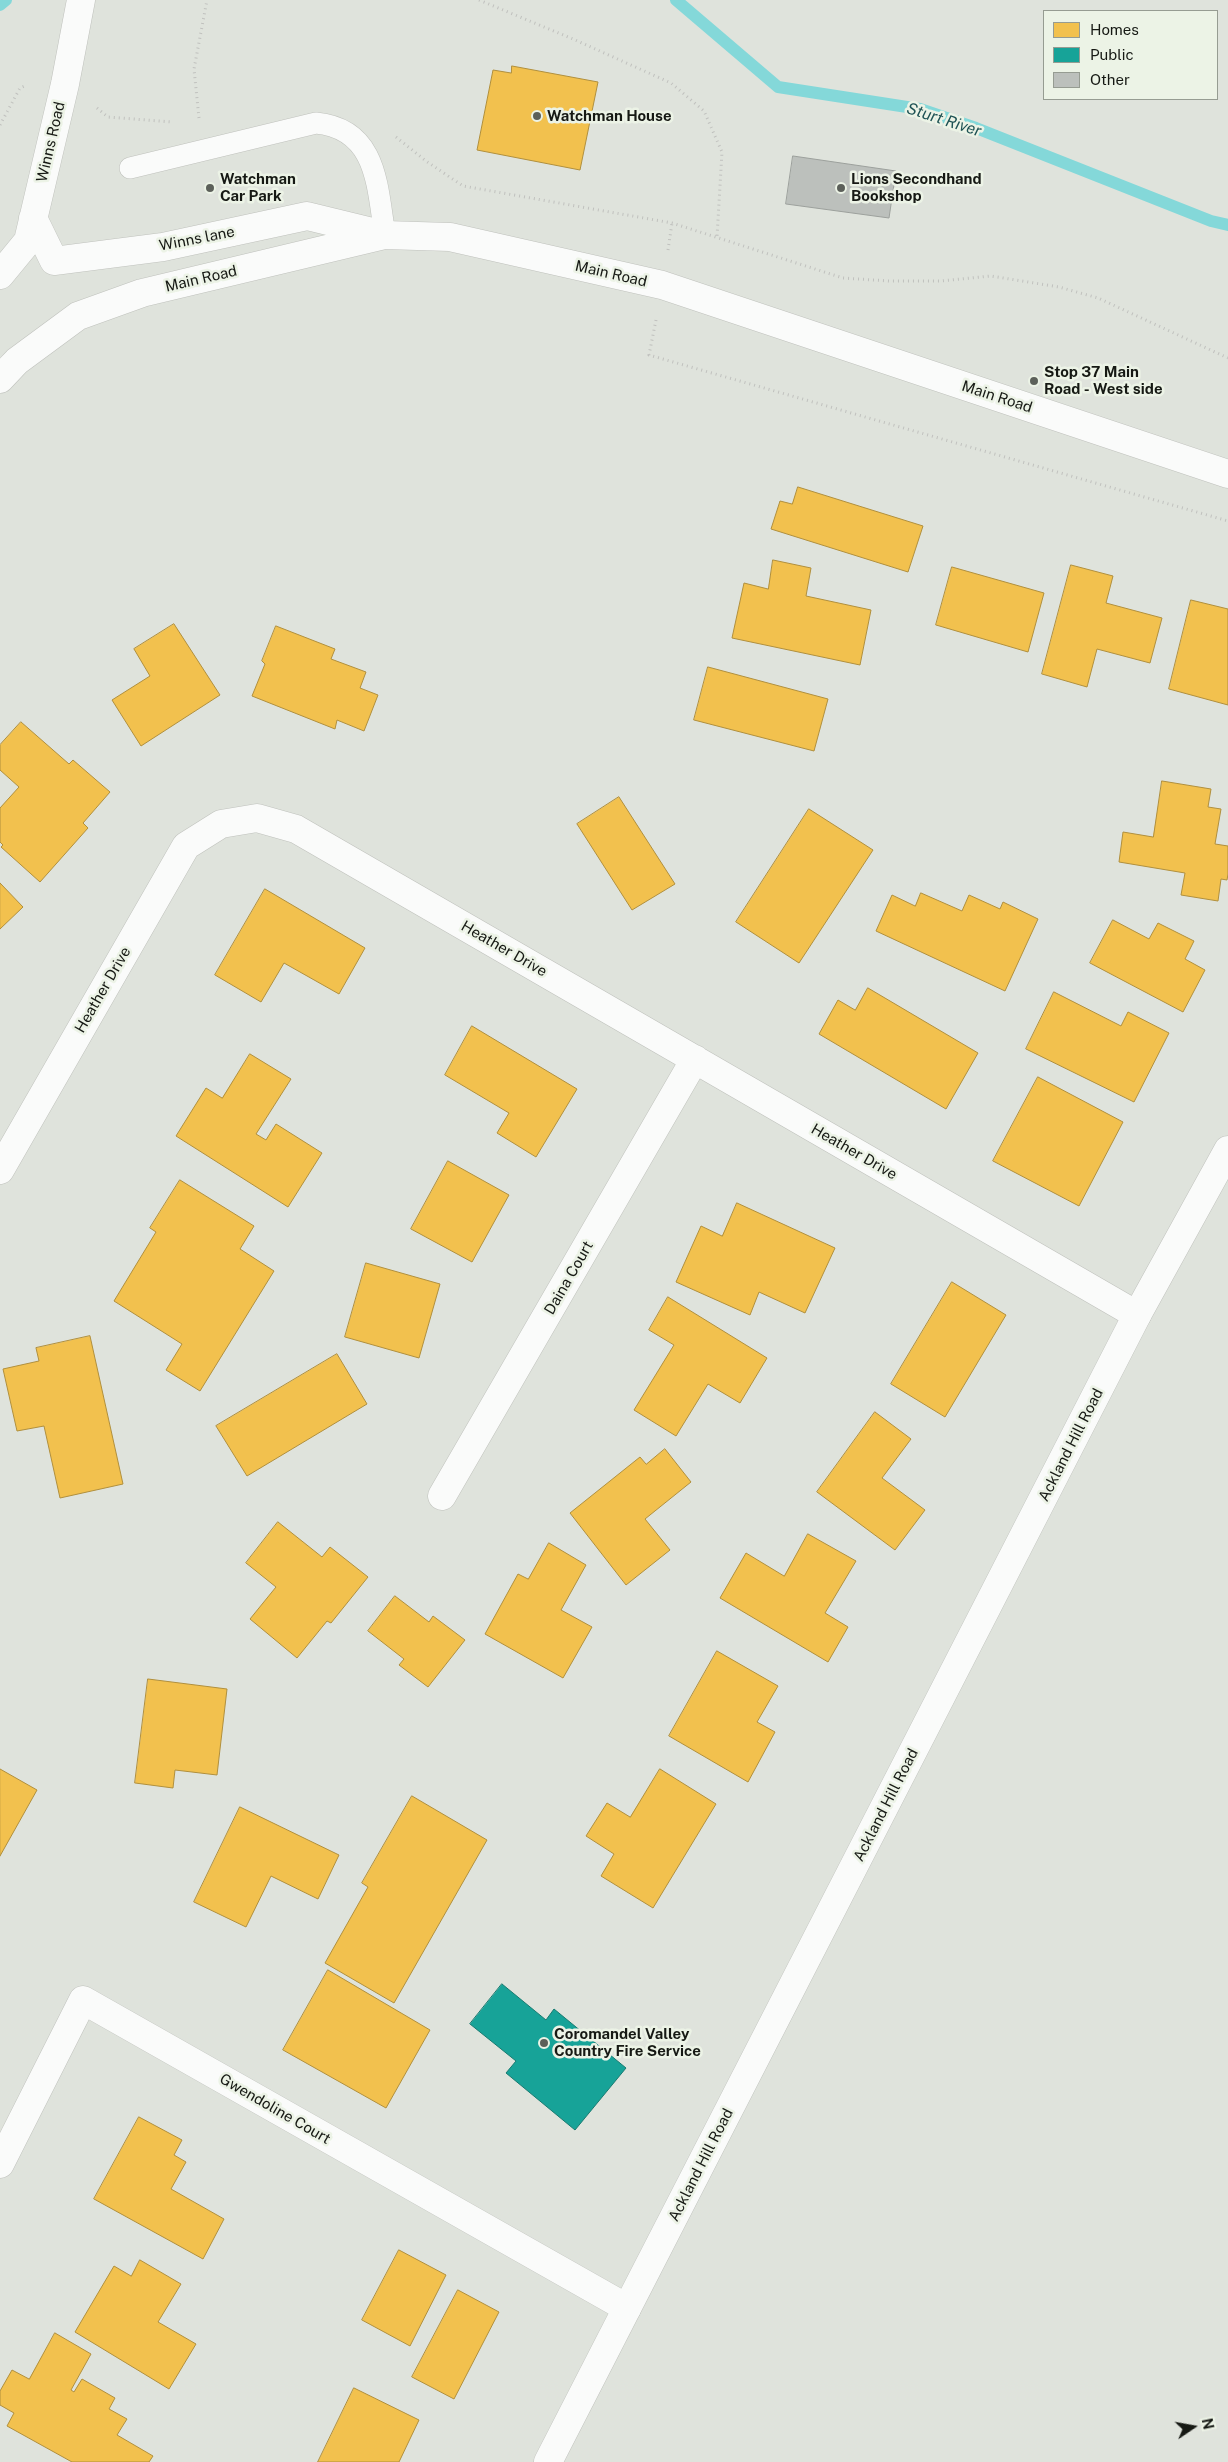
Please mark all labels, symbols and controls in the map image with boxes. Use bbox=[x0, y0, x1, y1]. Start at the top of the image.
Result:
legend bbox=[1043, 10, 1218, 100]
text: Homes bbox=[1090, 21, 1139, 38]
text: Public bbox=[1090, 46, 1134, 63]
text: Other bbox=[1090, 71, 1130, 88]
water label: Sturt River bbox=[904, 99, 984, 141]
street label: Winns Road bbox=[33, 100, 69, 184]
place label: Watchman House bbox=[547, 107, 672, 125]
marker: Watchman House bbox=[531, 110, 543, 122]
place label: Watchman Car Park bbox=[220, 170, 296, 205]
place label: Lions Secondhand Bookshop bbox=[851, 170, 982, 205]
marker: Watchman Car Park bbox=[204, 182, 216, 194]
marker: Lions Secondhand Bookshop bbox=[835, 182, 847, 194]
street label: Winns lane bbox=[158, 223, 236, 255]
street label: Main Road bbox=[573, 257, 649, 291]
street label: Main Road bbox=[163, 262, 239, 296]
place label: Stop 37 Main Road - West side bbox=[1044, 363, 1163, 398]
marker: Stop 37 Main Road - West side bbox=[1028, 375, 1040, 387]
street label: Main Road bbox=[959, 377, 1035, 417]
street label: Heather Drive bbox=[458, 917, 550, 981]
street label: Heather Drive bbox=[71, 944, 135, 1036]
street label: Heather Drive bbox=[808, 1120, 900, 1184]
street label: Daina Court bbox=[541, 1238, 597, 1318]
street label: Ackland Hill Road bbox=[1035, 1386, 1107, 1504]
street label: Ackland Hill Road bbox=[850, 1746, 922, 1864]
place label: Coromandel Valley Country Fire Service bbox=[554, 2025, 701, 2060]
marker: Coromandel Valley Country Fire Service bbox=[538, 2037, 550, 2049]
street label: Gwendoline Court bbox=[216, 2070, 334, 2148]
street label: Ackland Hill Road bbox=[665, 2106, 737, 2224]
north arrow bbox=[1168, 2402, 1218, 2452]
text: N bbox=[1199, 2417, 1217, 2431]

